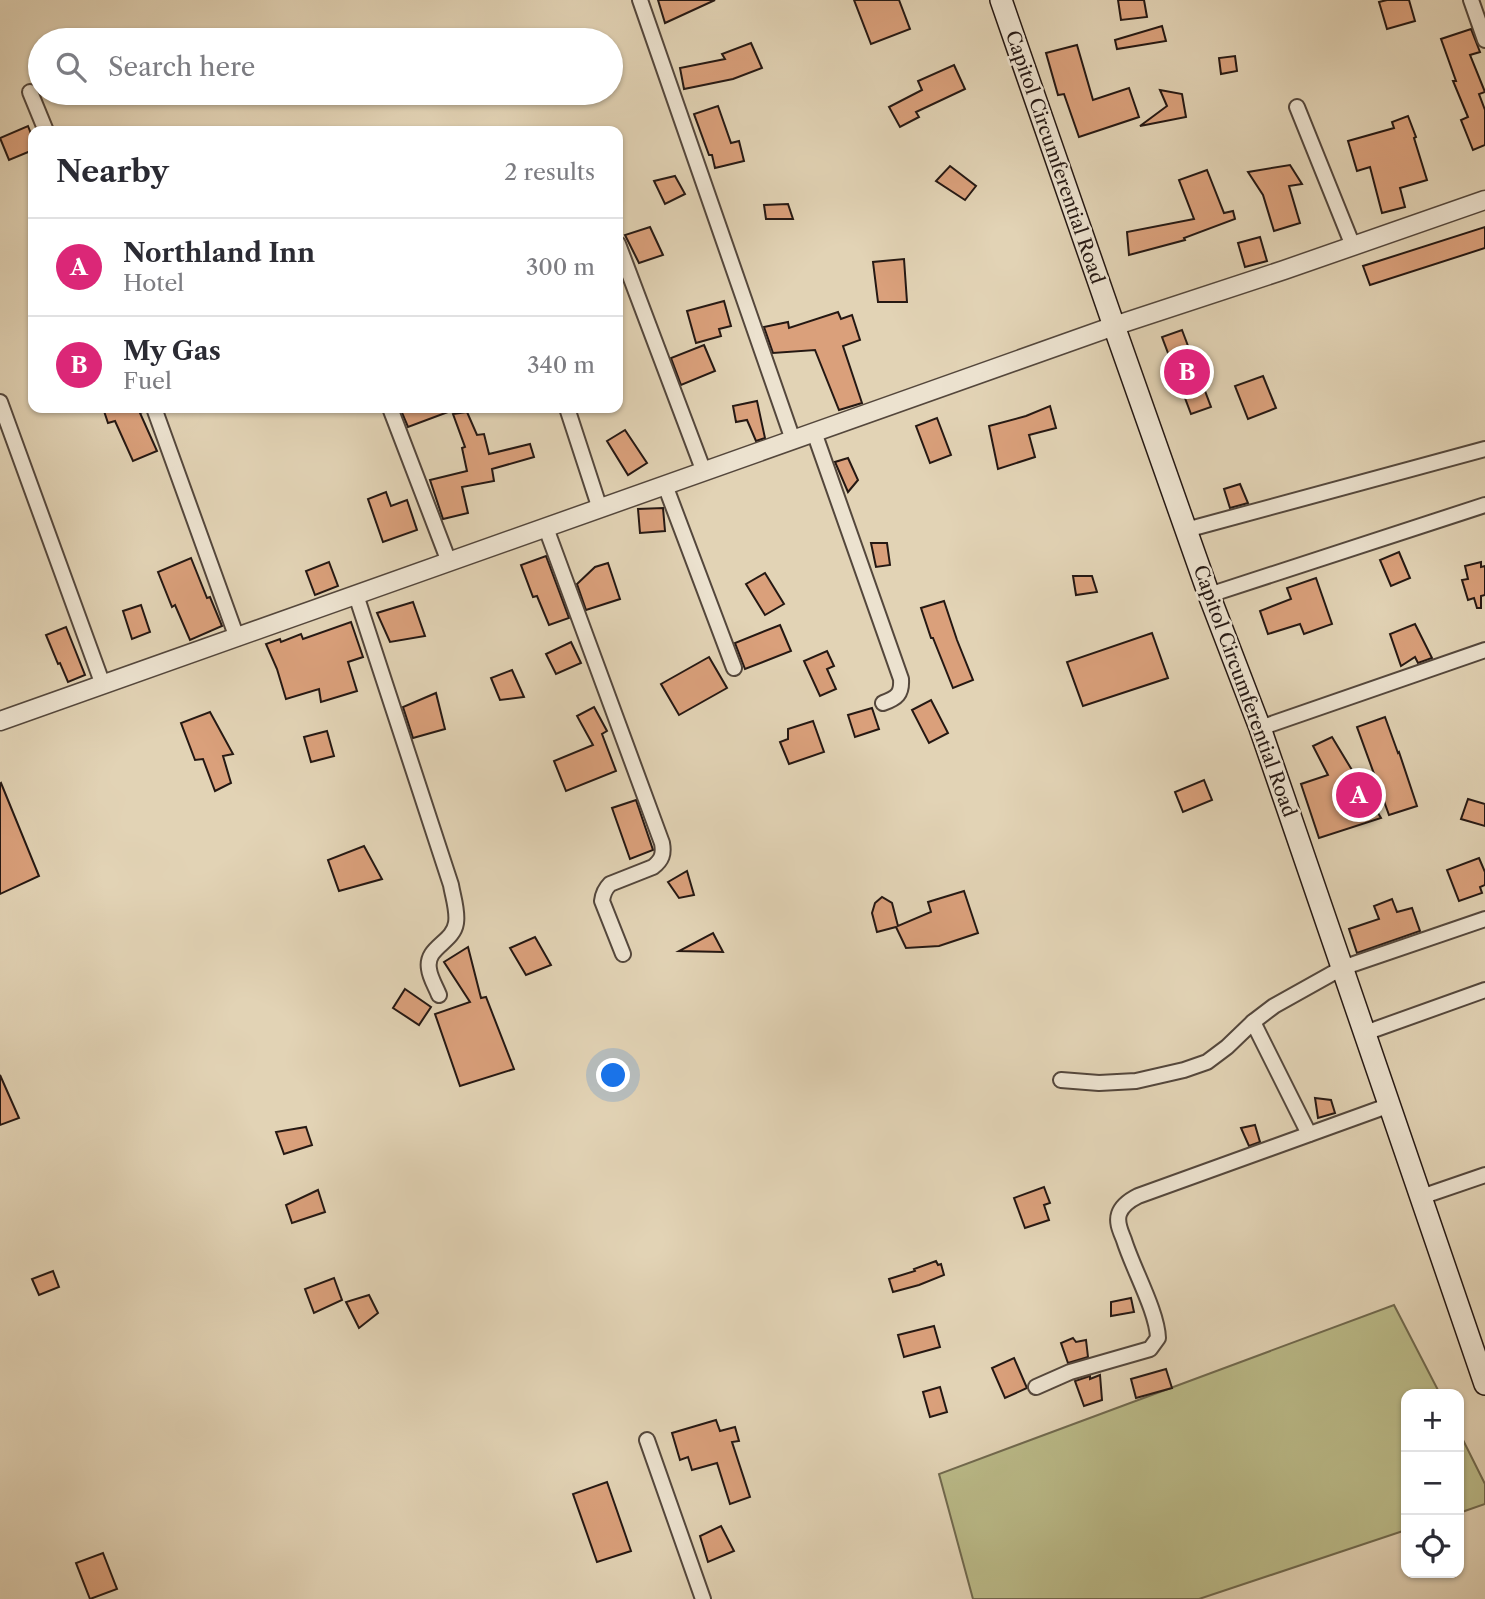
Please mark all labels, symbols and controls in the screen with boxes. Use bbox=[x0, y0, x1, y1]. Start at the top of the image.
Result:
street label: Capitol Circumferential Road bbox=[1001, 27, 1109, 287]
search box bbox=[28, 28, 623, 105]
icon: search bbox=[52, 48, 90, 86]
text: Search here bbox=[108, 51, 255, 83]
text: Nearby bbox=[56, 153, 169, 190]
text: 2 results bbox=[504, 158, 595, 186]
text: Northland Inn bbox=[123, 237, 315, 269]
text: A bbox=[70, 253, 88, 281]
text: 300 m bbox=[526, 253, 595, 281]
text: Hotel bbox=[123, 269, 184, 297]
text: My Gas bbox=[123, 335, 221, 367]
pin: B bbox=[1164, 346, 1210, 398]
text: B bbox=[70, 351, 88, 379]
text: 340 m bbox=[527, 351, 595, 379]
text: Fuel bbox=[123, 367, 172, 395]
street label: Capitol Circumferential Road bbox=[1189, 562, 1302, 821]
pin: A bbox=[1336, 769, 1382, 821]
your location bbox=[596, 1058, 630, 1092]
map controls bbox=[1401, 1389, 1464, 1578]
button: + bbox=[1401, 1389, 1464, 1452]
button: − bbox=[1401, 1452, 1464, 1515]
button: locate bbox=[1401, 1515, 1464, 1578]

